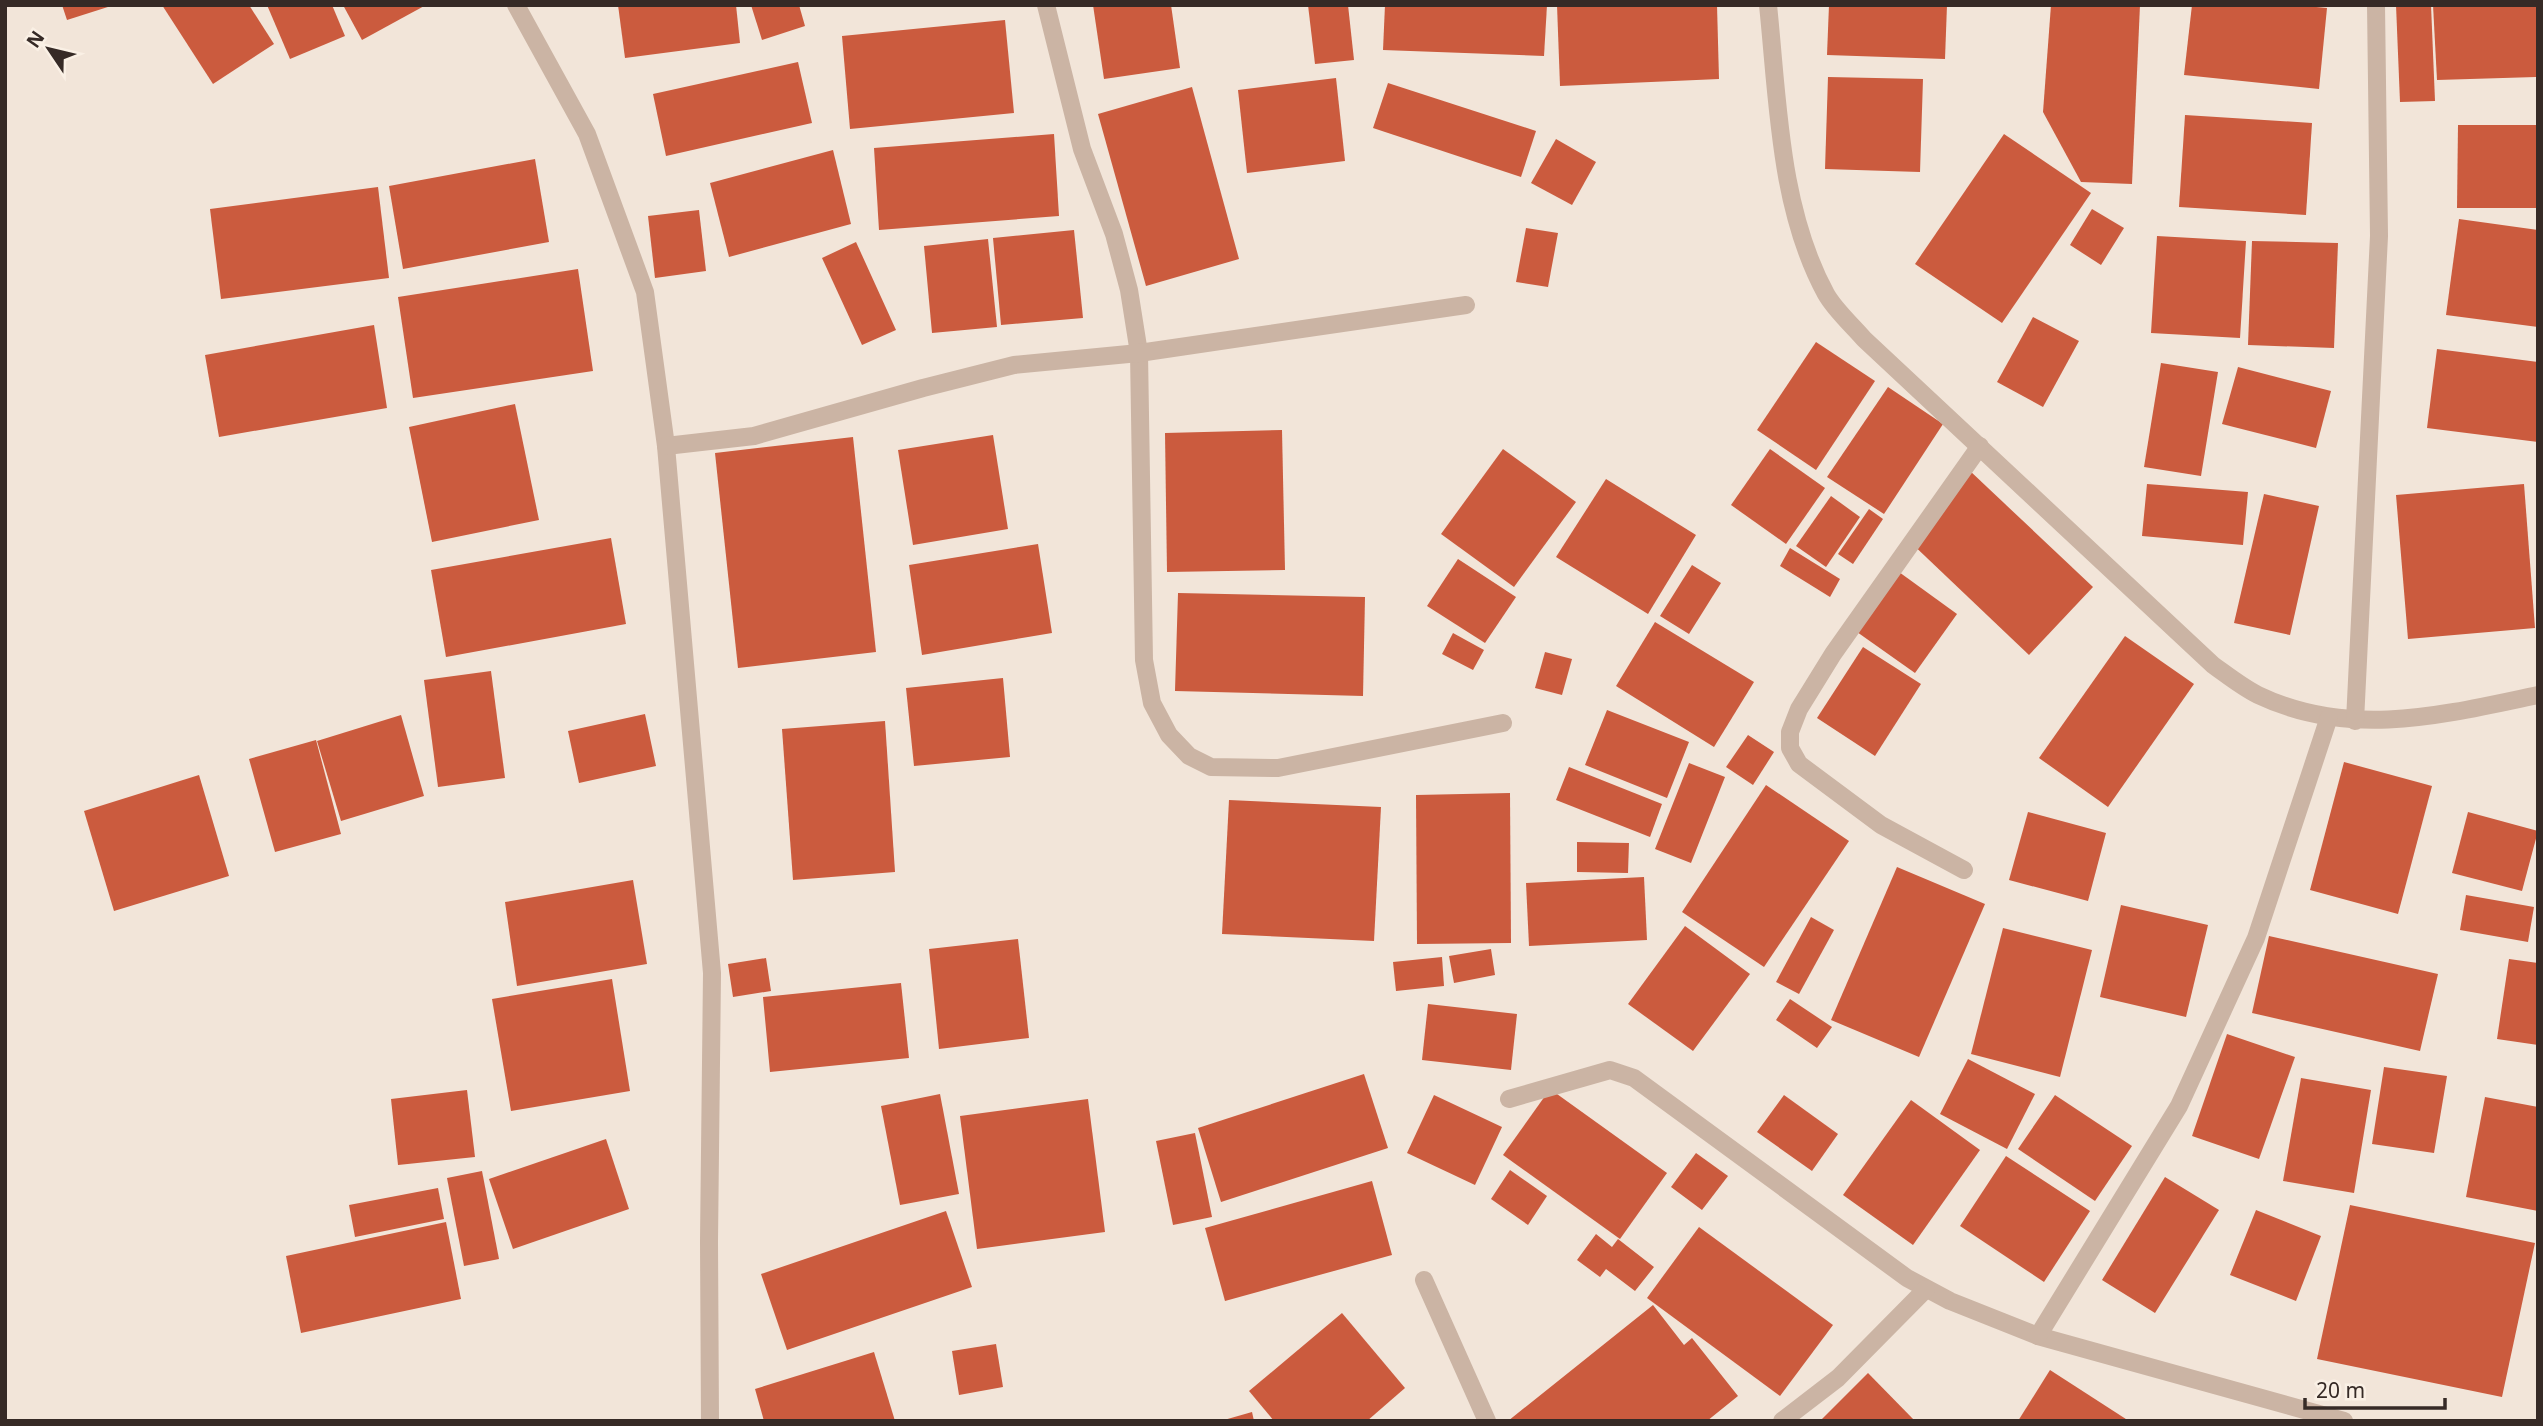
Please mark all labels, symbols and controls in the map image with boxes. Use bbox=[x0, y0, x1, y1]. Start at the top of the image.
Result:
north arrow bbox=[14, 14, 84, 84]
text: N bbox=[20, 25, 50, 53]
scale bar bbox=[2305, 1366, 2445, 1410]
text: 20 m bbox=[2316, 1376, 2365, 1404]

